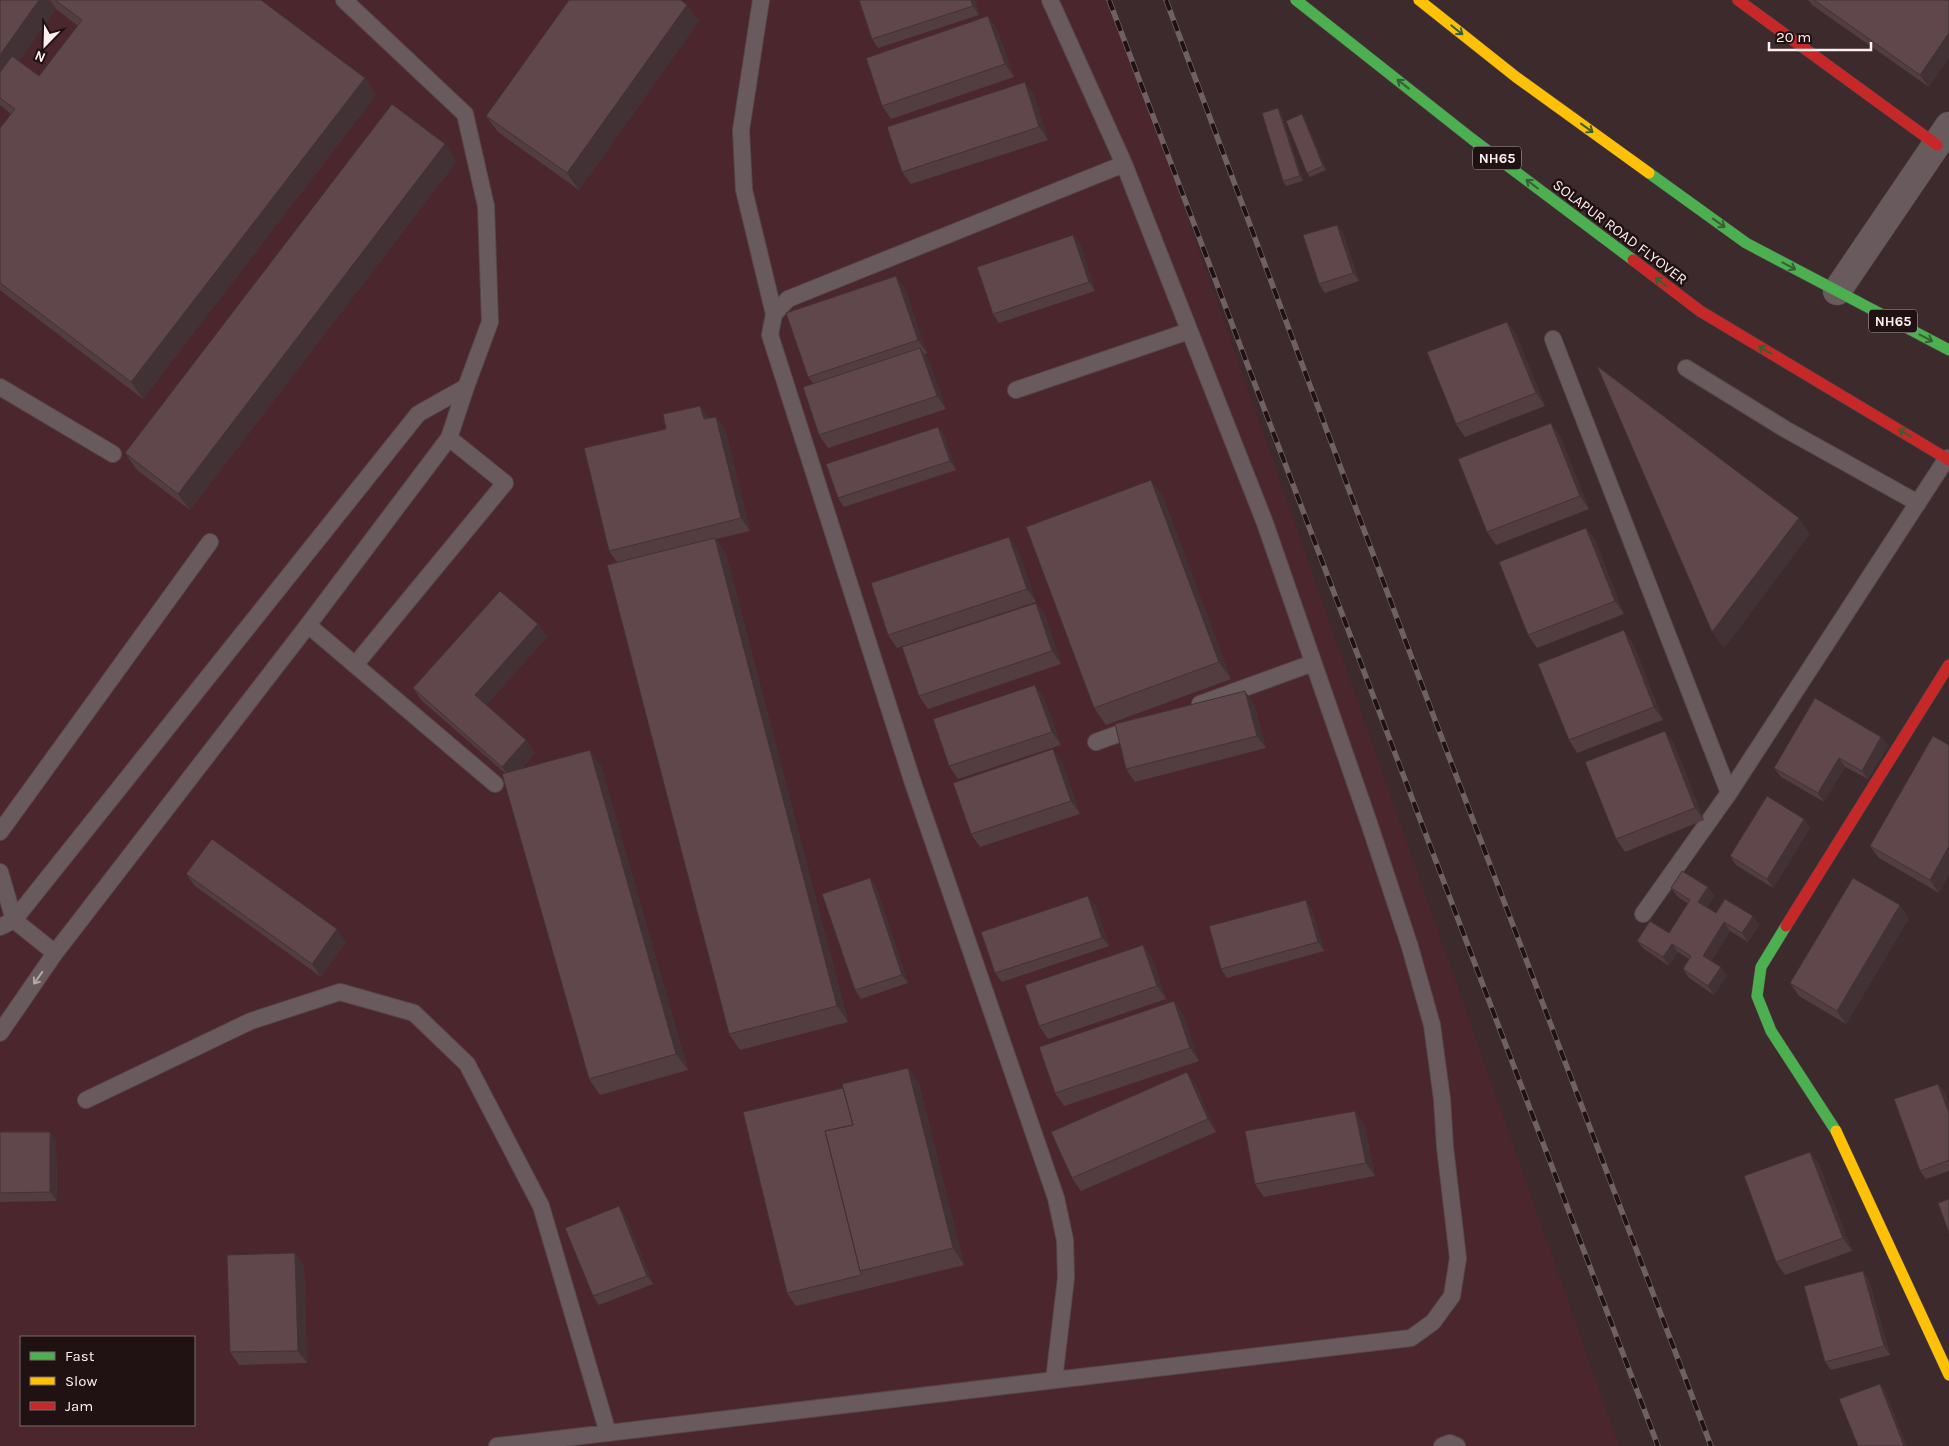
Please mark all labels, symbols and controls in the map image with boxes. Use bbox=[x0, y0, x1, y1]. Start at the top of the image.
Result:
north arrow bbox=[20, 20, 70, 70]
scale bar bbox=[1769, 20, 1872, 52]
one-way arrow bbox=[1450, 25, 1463, 36]
text: 20 m bbox=[1776, 28, 1811, 46]
text: N bbox=[32, 47, 48, 66]
one-way arrow bbox=[1397, 79, 1410, 90]
one-way arrow bbox=[1580, 123, 1594, 133]
road number: NH65 bbox=[1473, 146, 1521, 170]
street label: SOLAPUR ROAD FLYOVER bbox=[1549, 176, 1691, 288]
one-way arrow bbox=[1525, 179, 1539, 189]
one-way arrow bbox=[1711, 218, 1725, 228]
one-way arrow bbox=[1781, 261, 1796, 271]
one-way arrow bbox=[1654, 277, 1668, 287]
road number: NH65 bbox=[1869, 310, 1917, 332]
one-way arrow bbox=[1919, 333, 1934, 343]
one-way arrow bbox=[1759, 345, 1773, 355]
one-way arrow bbox=[1898, 428, 1912, 438]
one-way arrow bbox=[33, 971, 43, 985]
legend bbox=[20, 1336, 195, 1426]
text: Fast bbox=[65, 1347, 95, 1365]
text: Slow bbox=[65, 1372, 97, 1390]
text: Jam bbox=[65, 1397, 93, 1415]

